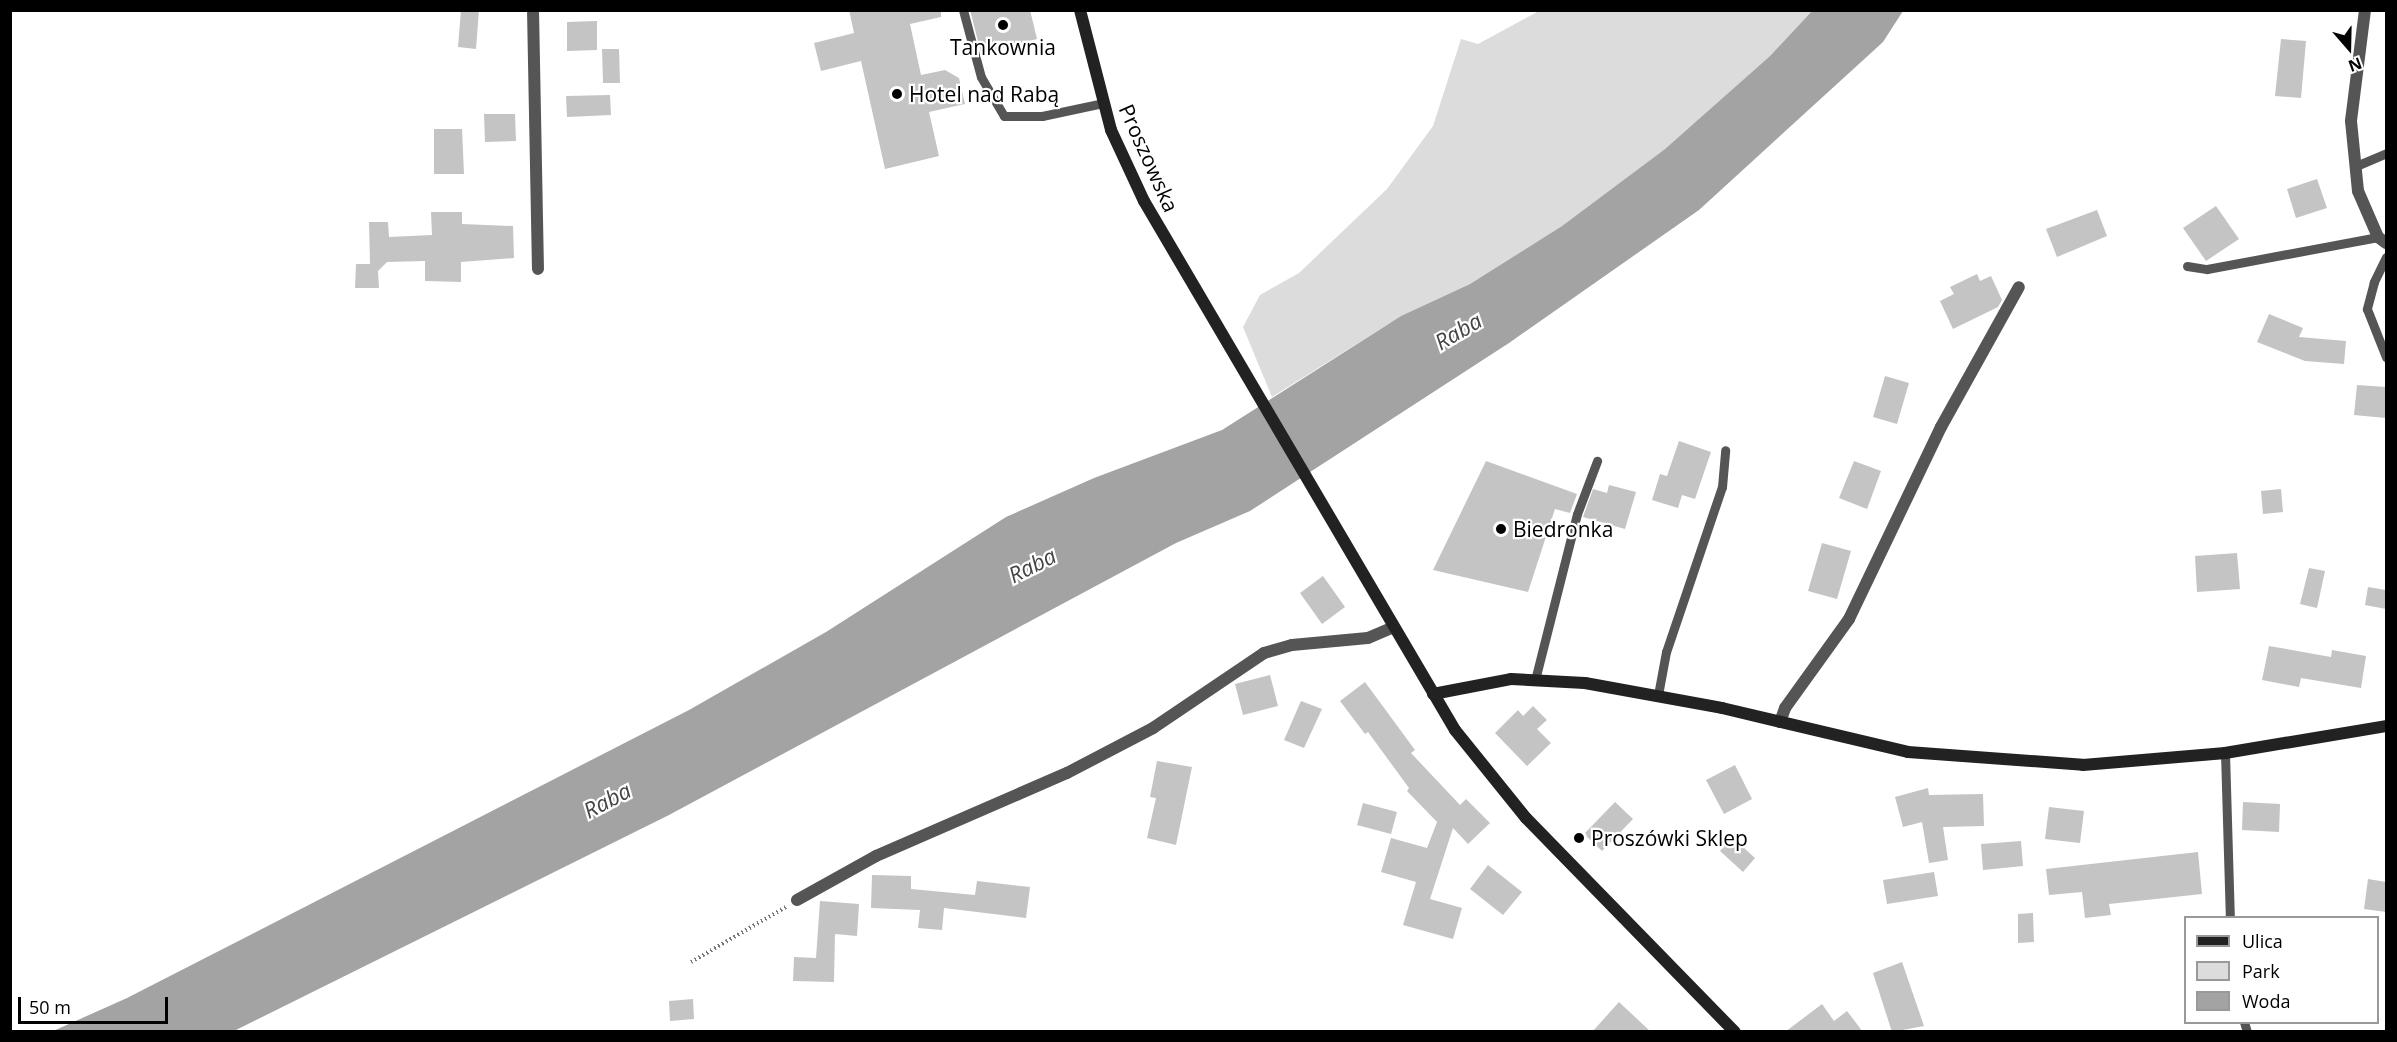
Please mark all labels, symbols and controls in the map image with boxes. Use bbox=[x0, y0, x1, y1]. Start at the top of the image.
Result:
marker: Tankownia bbox=[996, 18, 1010, 32]
north arrow bbox=[2319, 18, 2379, 78]
place label: Tankownia bbox=[950, 34, 1056, 60]
text: N bbox=[2345, 52, 2365, 77]
place label: Hotel nad Rabą bbox=[909, 81, 1059, 107]
marker: Hotel nad Rabą bbox=[890, 87, 904, 101]
street label: Proszowska bbox=[1114, 100, 1184, 216]
water label: Raba bbox=[1430, 307, 1486, 355]
place label: Biedronka bbox=[1513, 516, 1613, 542]
marker: Biedronka bbox=[1494, 522, 1508, 536]
water label: Raba bbox=[1004, 542, 1060, 588]
water label: Raba bbox=[579, 777, 635, 823]
place label: Proszówki Sklep bbox=[1591, 825, 1748, 851]
marker: Proszówki Sklep bbox=[1572, 831, 1586, 845]
legend bbox=[2184, 916, 2379, 1024]
text: Ulica bbox=[2242, 929, 2283, 953]
text: Park bbox=[2242, 959, 2280, 983]
scale bar bbox=[21, 985, 171, 1023]
text: Woda bbox=[2242, 989, 2290, 1013]
text: 50 m bbox=[29, 995, 71, 1019]

